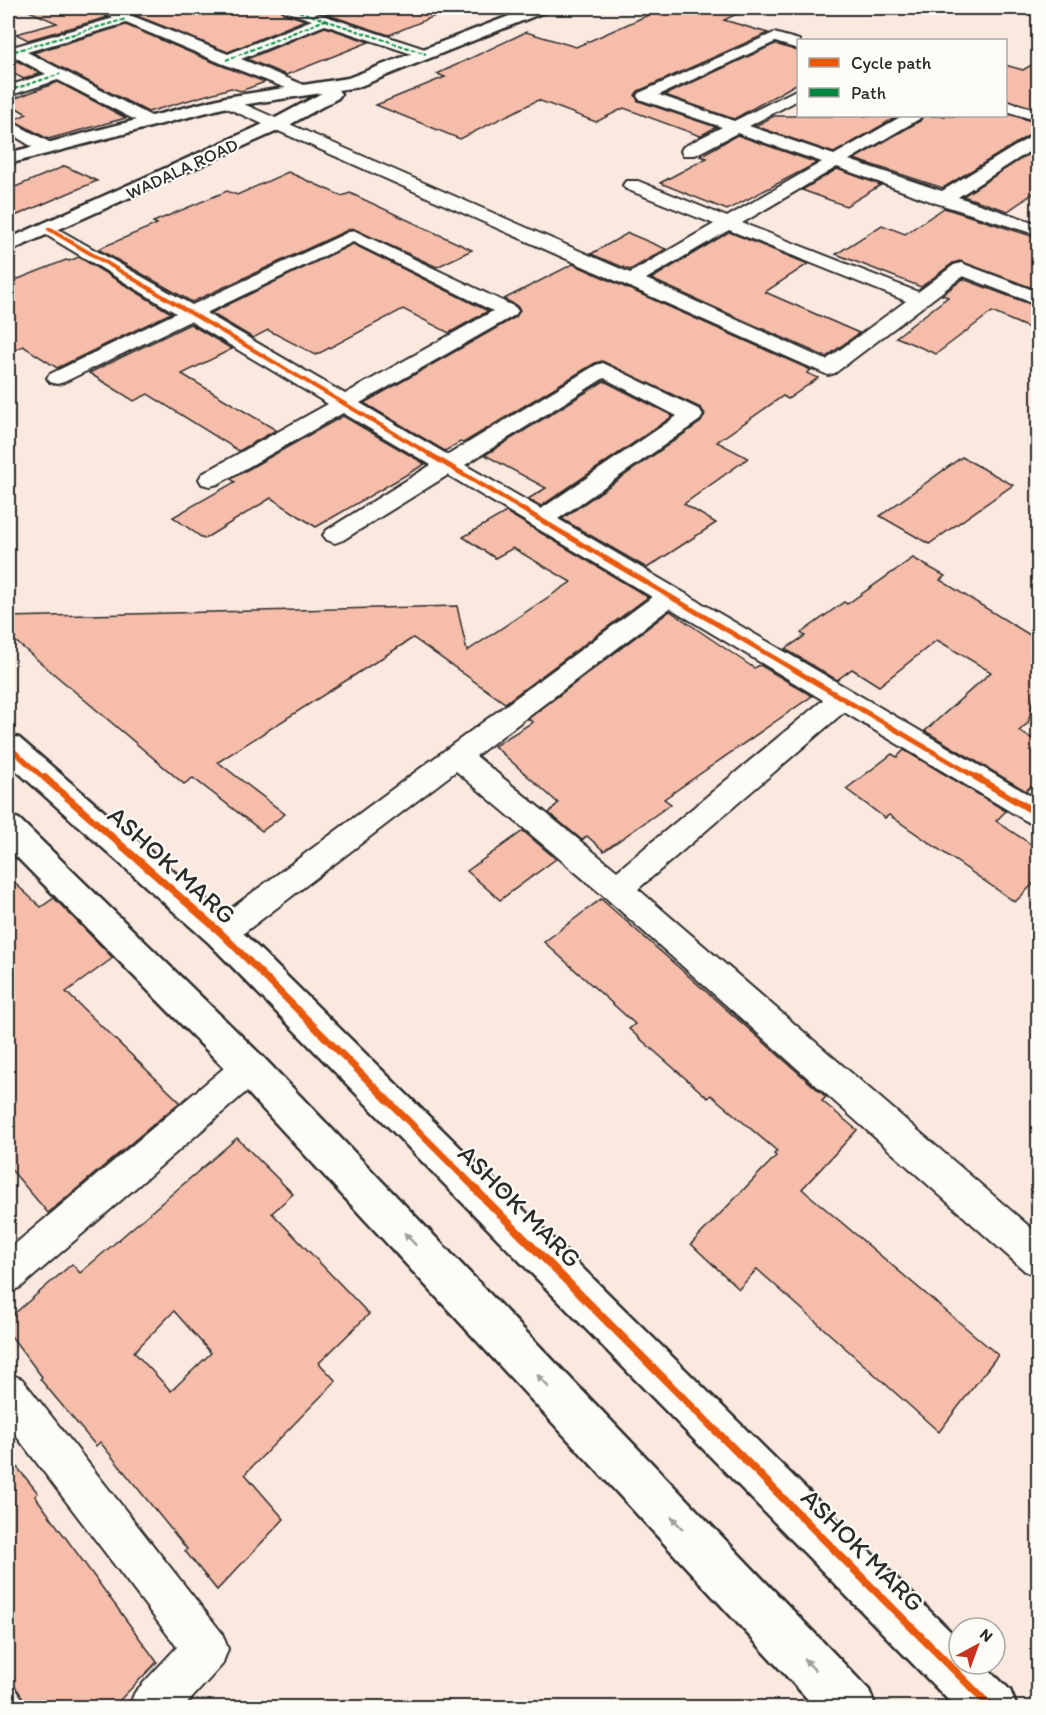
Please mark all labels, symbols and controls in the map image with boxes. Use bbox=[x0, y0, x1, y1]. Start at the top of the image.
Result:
legend bbox=[797, 39, 1007, 117]
text: Cycle path bbox=[851, 52, 932, 74]
text: Path bbox=[851, 82, 886, 104]
street label: WADALA ROAD bbox=[122, 133, 242, 205]
street label: ASHOK MARG bbox=[101, 799, 243, 931]
street label: ASHOK MARG bbox=[452, 1138, 588, 1274]
one-way arrow bbox=[403, 1231, 417, 1246]
one-way arrow bbox=[536, 1373, 550, 1388]
street label: ASHOK MARG bbox=[795, 1482, 931, 1618]
one-way arrow bbox=[670, 1515, 684, 1530]
north arrow bbox=[947, 1616, 1007, 1676]
text: N bbox=[976, 1624, 997, 1646]
one-way arrow bbox=[804, 1658, 818, 1672]

